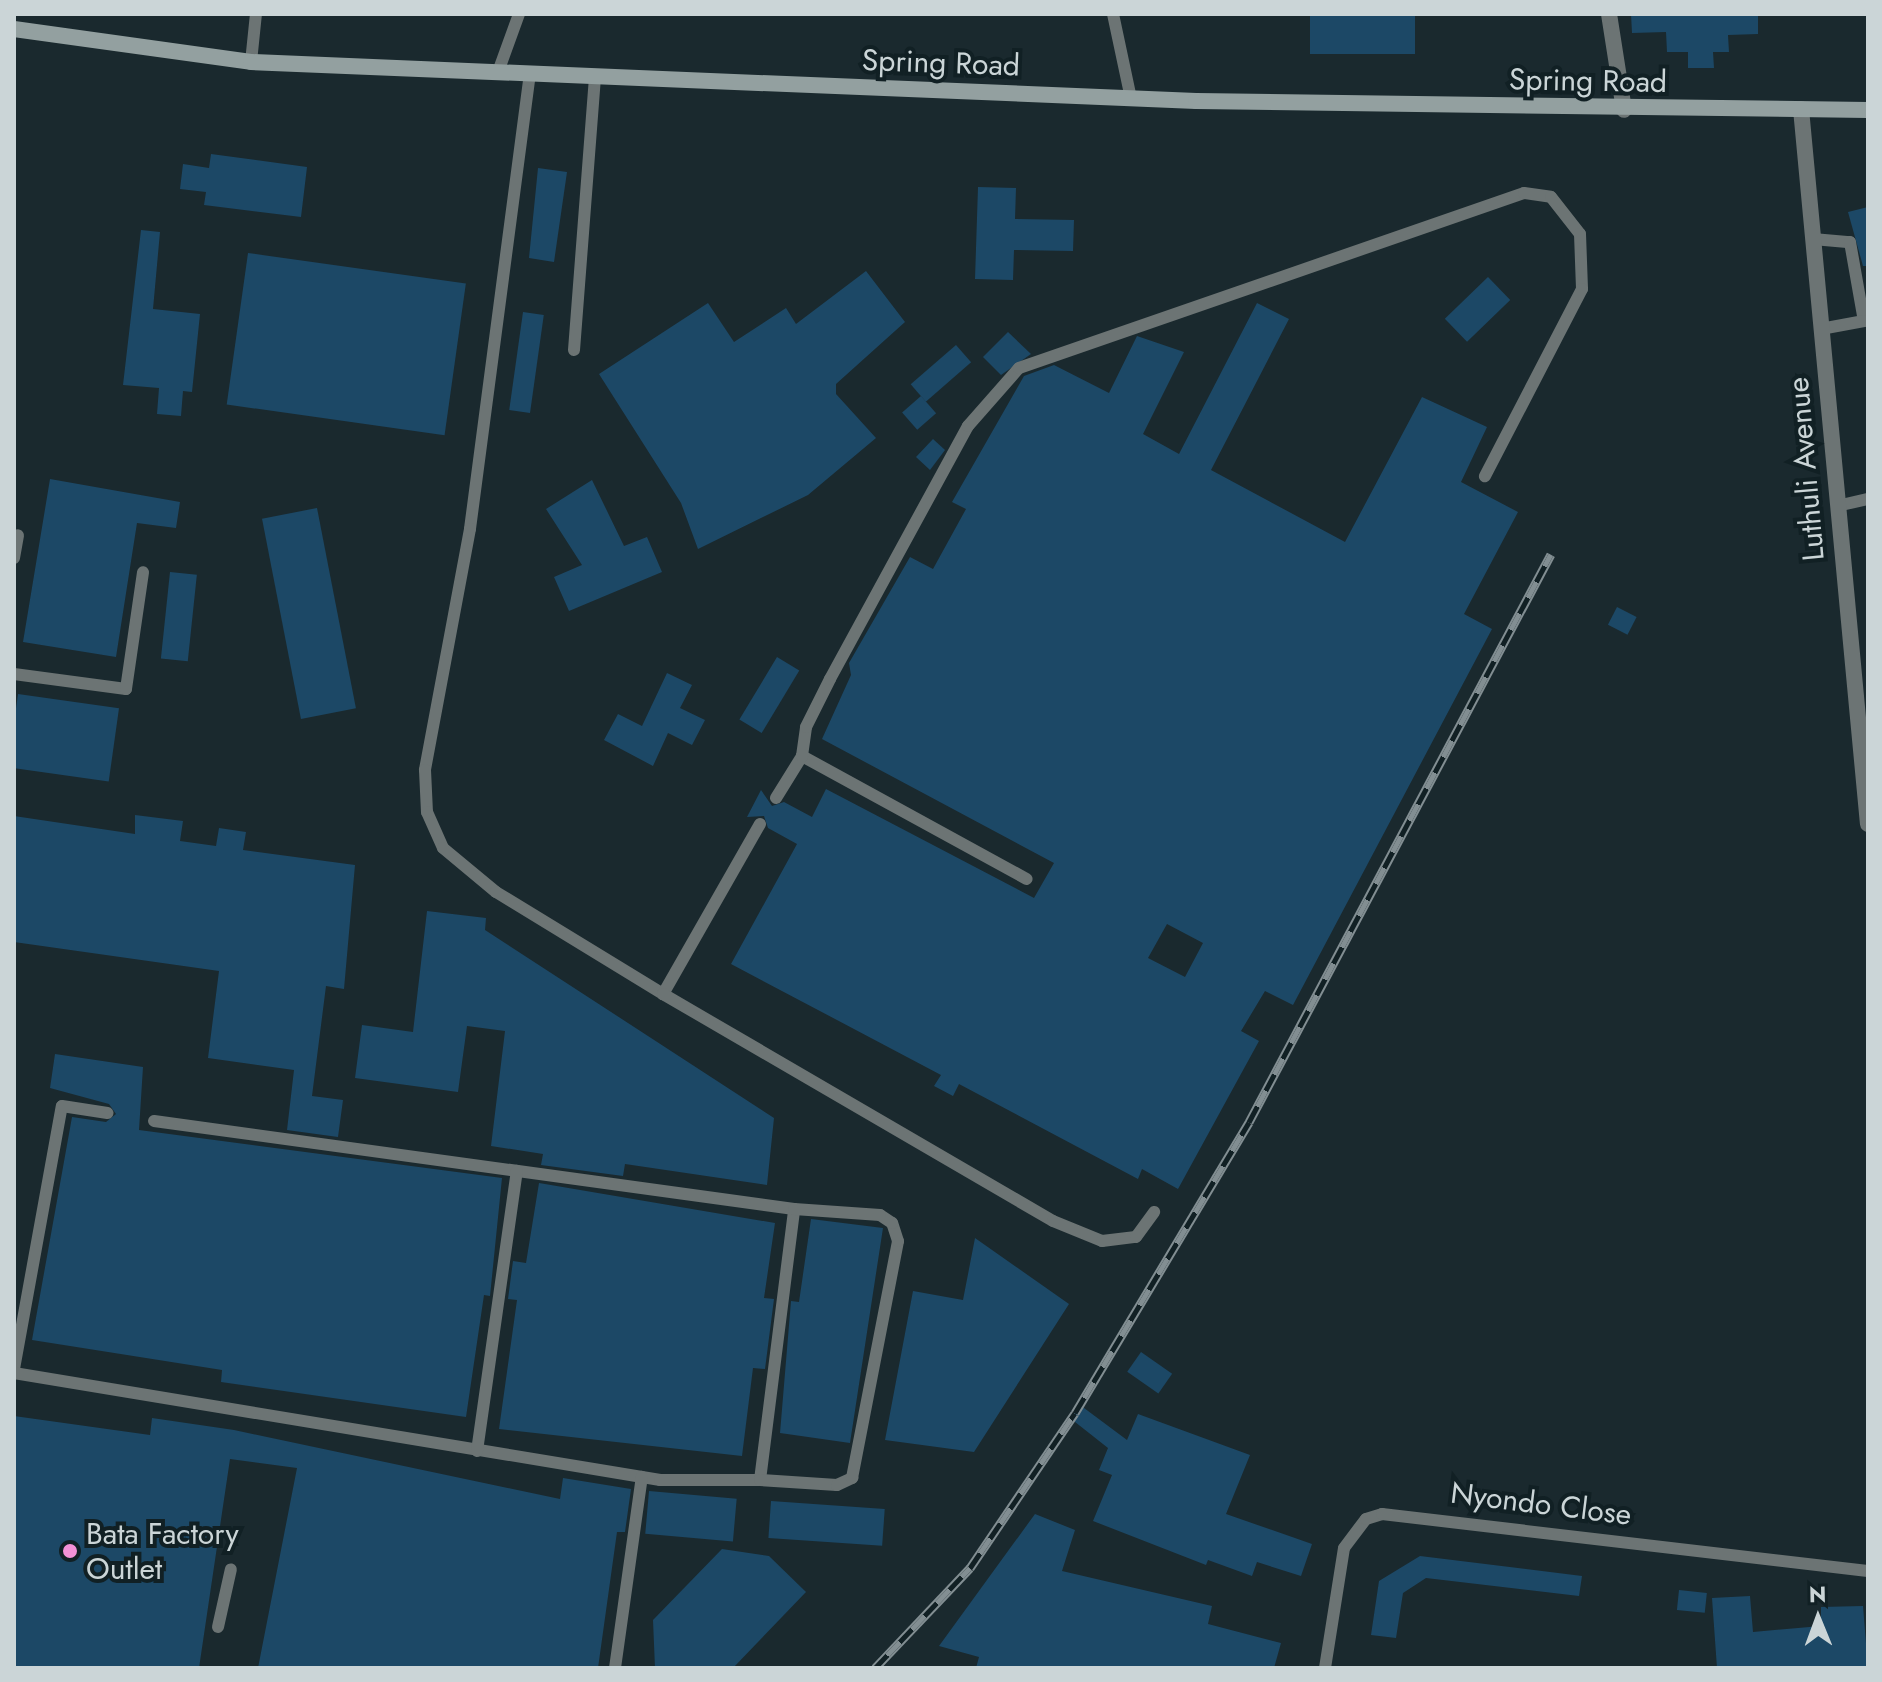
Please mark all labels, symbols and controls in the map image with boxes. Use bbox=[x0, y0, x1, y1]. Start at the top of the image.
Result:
street label: Spring Road bbox=[861, 42, 1021, 84]
street label: Spring Road bbox=[1509, 62, 1667, 100]
street label: Luthuli Avenue bbox=[1780, 376, 1832, 562]
street label: Nyondo Close bbox=[1448, 1475, 1634, 1533]
place label: Bata Factory Outlet bbox=[86, 1516, 239, 1586]
marker: Bata Factory Outlet bbox=[61, 1542, 79, 1560]
north arrow bbox=[1778, 1578, 1858, 1658]
text: N bbox=[1809, 1578, 1827, 1610]

